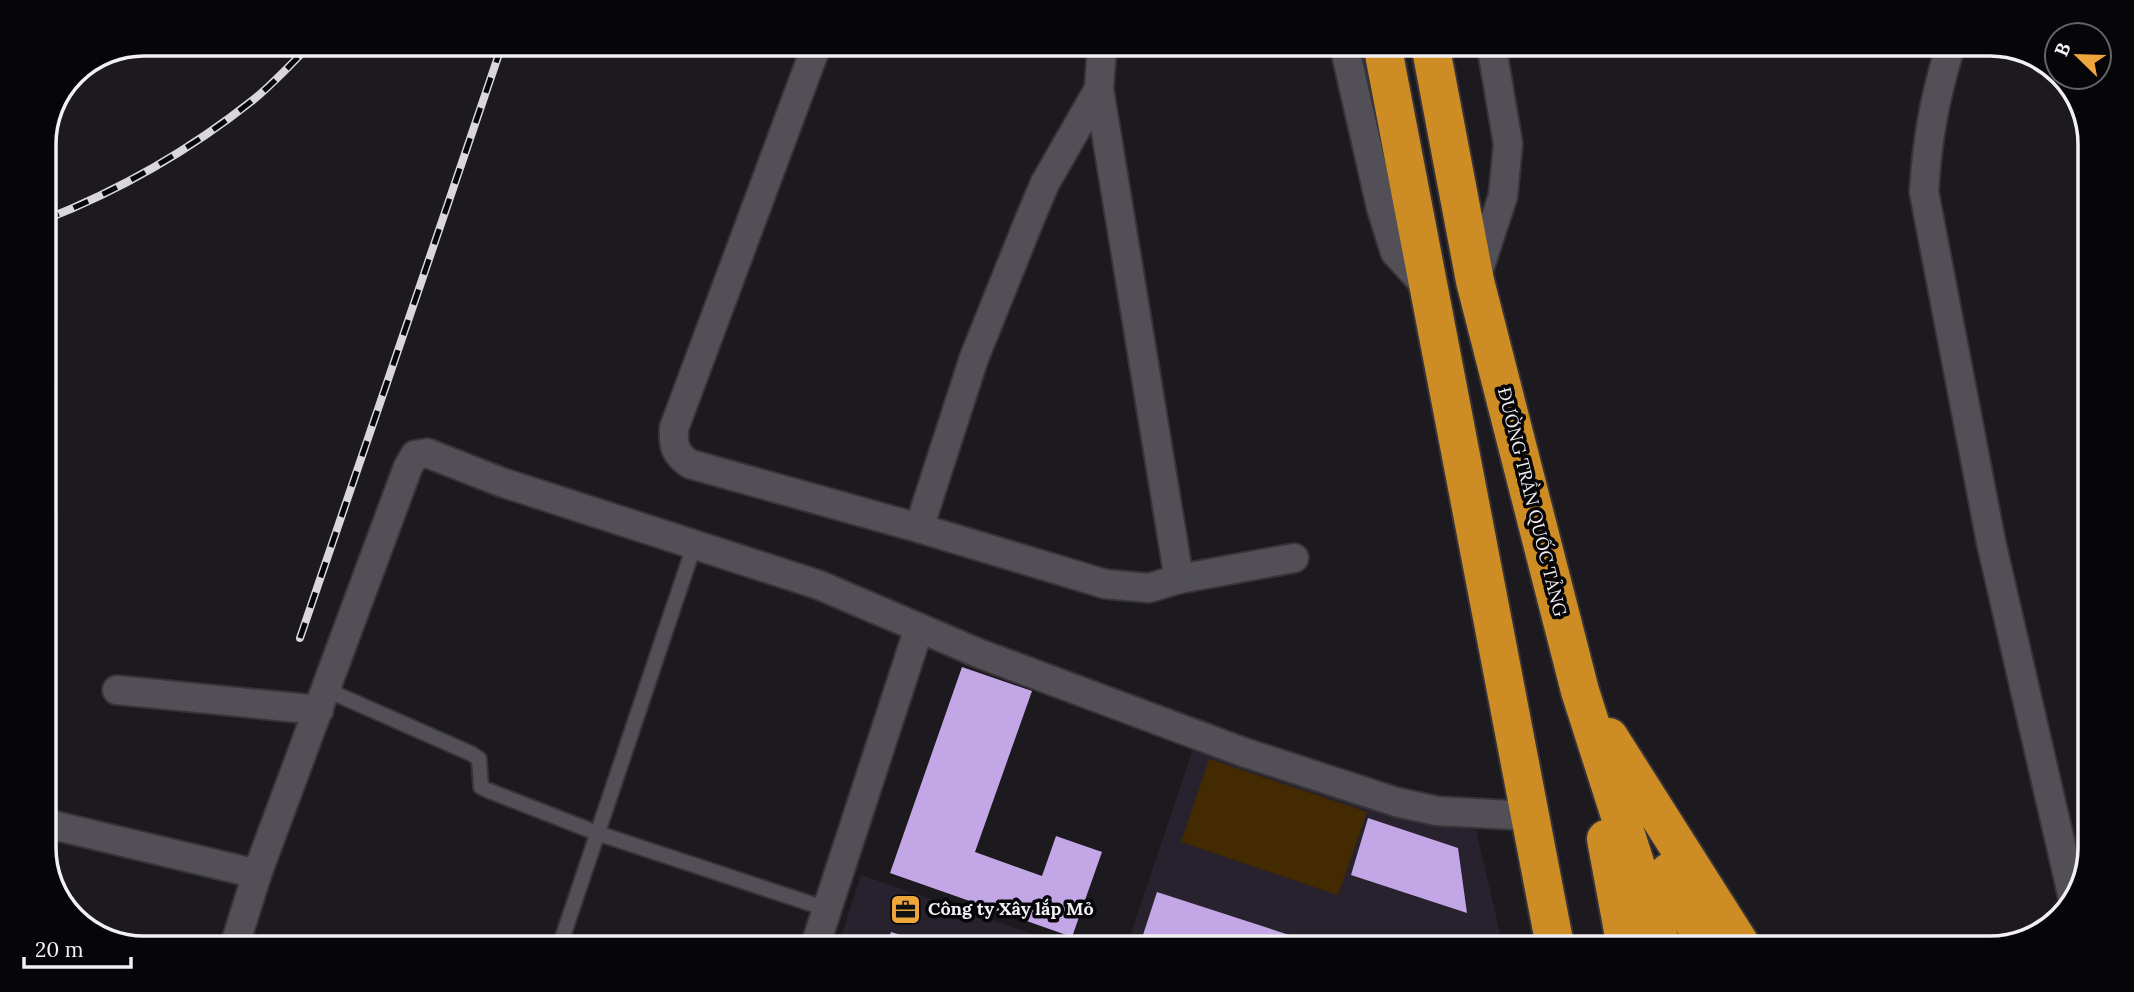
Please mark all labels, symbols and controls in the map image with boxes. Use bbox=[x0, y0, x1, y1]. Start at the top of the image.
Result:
north arrow bbox=[2043, 21, 2113, 91]
text: B bbox=[2049, 38, 2076, 60]
street label: ĐƯỜNG TRẦN QUỐC TẢNG bbox=[1493, 385, 1572, 619]
office icon: Công ty Xây lắp Mỏ bbox=[888, 892, 922, 926]
place label: Công ty Xây lắp Mỏ bbox=[928, 897, 1094, 920]
scale bar bbox=[24, 926, 131, 970]
text: 20 m bbox=[35, 936, 84, 963]

